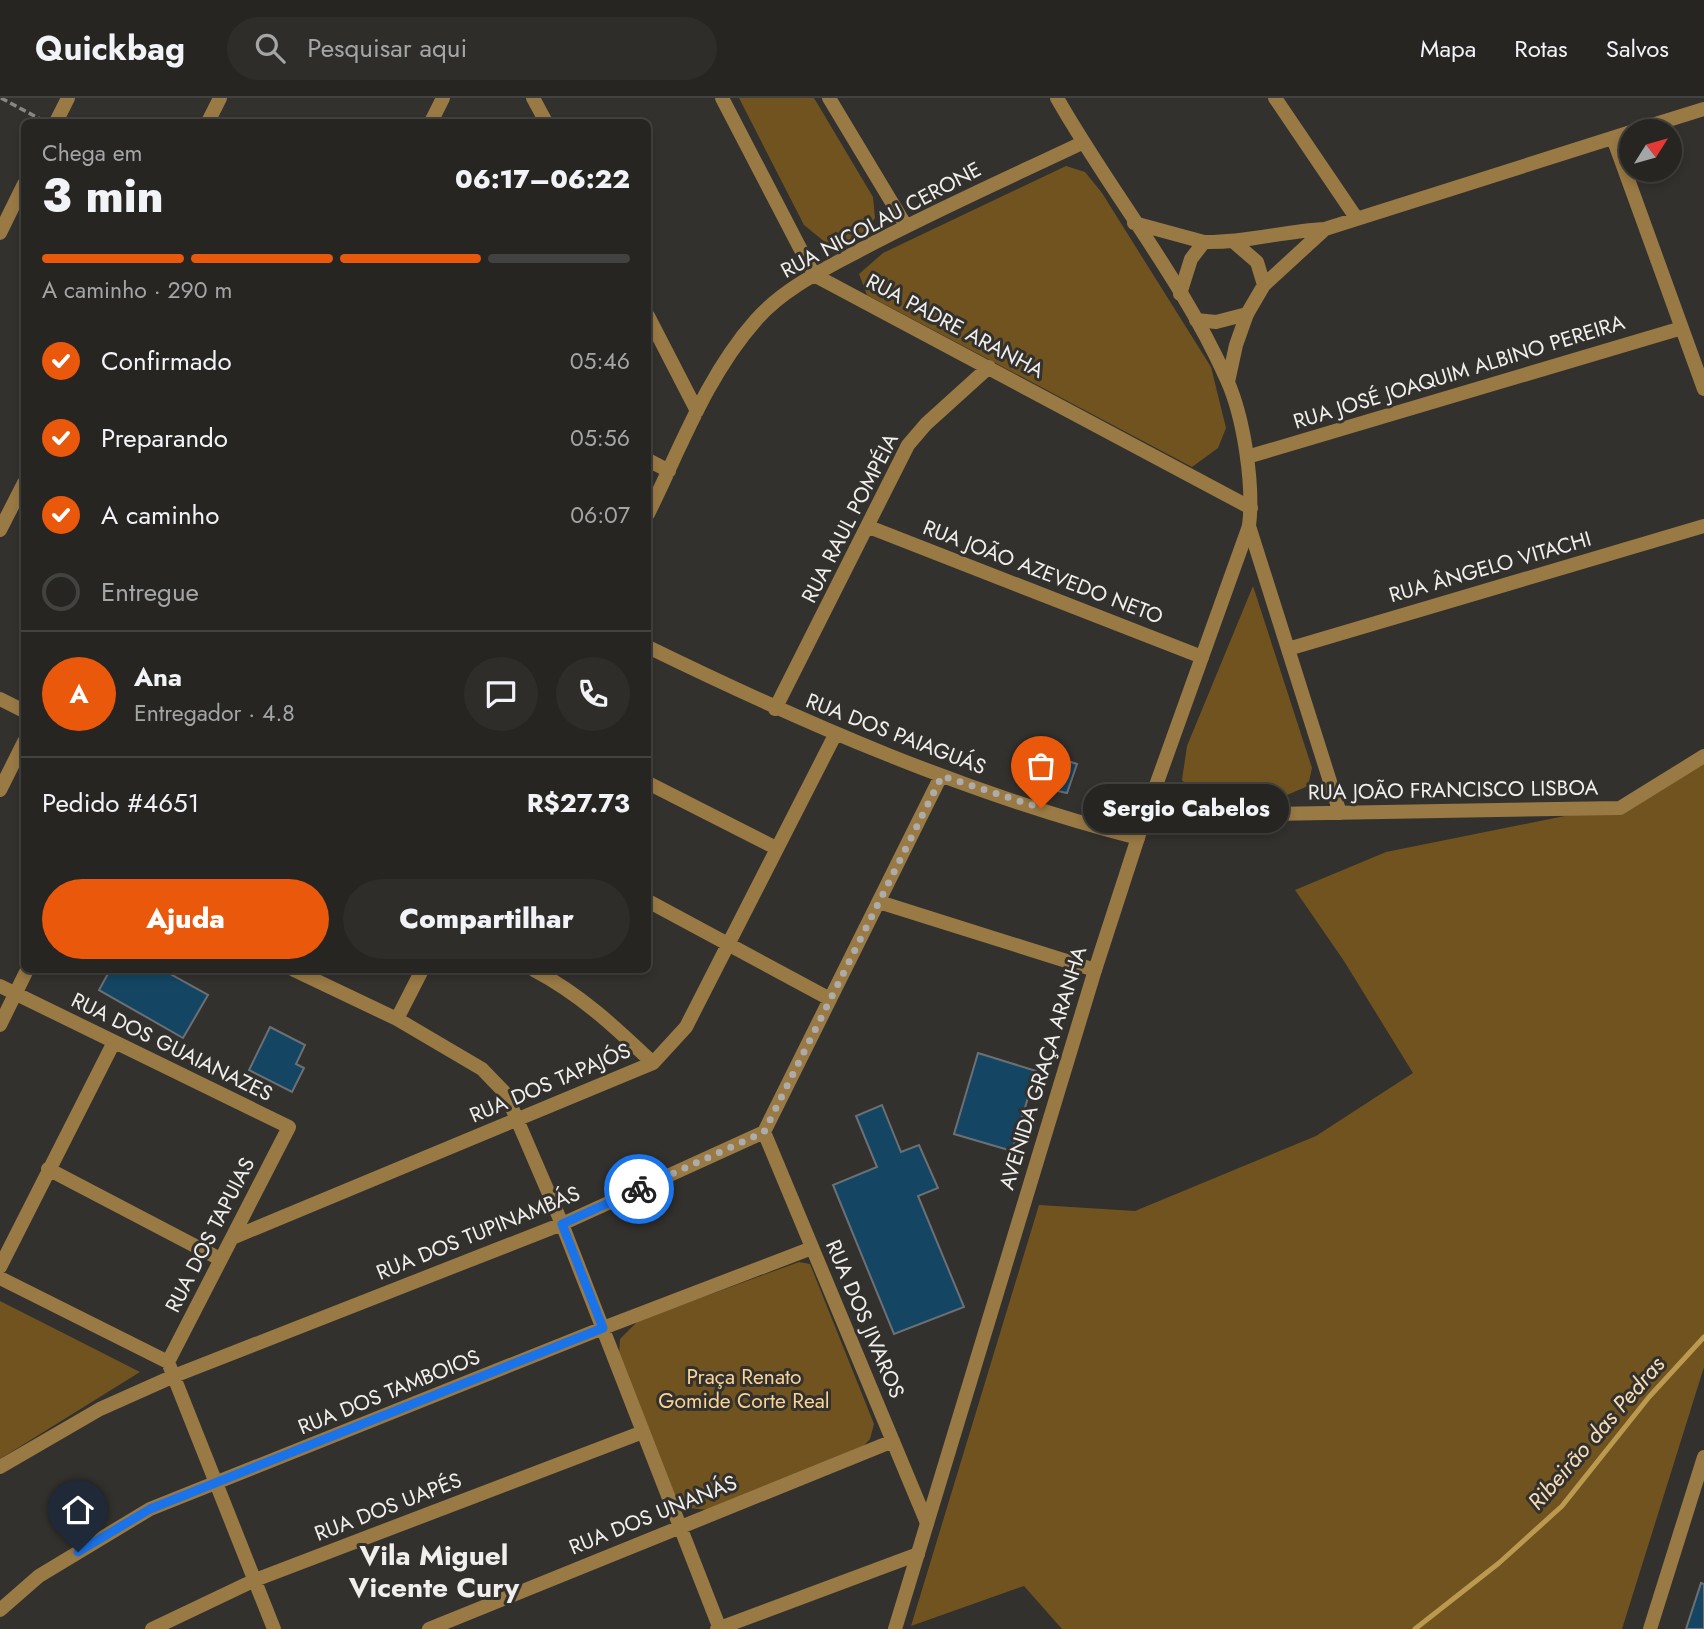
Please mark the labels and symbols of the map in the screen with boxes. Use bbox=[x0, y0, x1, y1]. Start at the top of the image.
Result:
north arrow bbox=[1619, 119, 1682, 182]
street label: RUA NICOLAU CERONE bbox=[776, 154, 986, 286]
street label: RUA PADRE ARANHA bbox=[861, 266, 1049, 386]
street label: RUA JOSÉ JOAQUIM ALBINO PEREIRA bbox=[1290, 307, 1628, 437]
street label: RUA RAUL POMPÉIA bbox=[794, 428, 906, 608]
street label: RUA JOÃO AZEVEDO NETO bbox=[919, 512, 1167, 632]
street label: RUA ÂNGELO VITACHI bbox=[1385, 524, 1595, 610]
street label: RUA DOS PAIAGUÁS bbox=[802, 686, 990, 782]
pin bbox=[1011, 736, 1071, 808]
street label: RUA JOÃO FRANCISCO LISBOA bbox=[1307, 772, 1599, 808]
callout: Sergio Cabelos bbox=[1083, 784, 1290, 832]
street label: AVENIDA GRAÇA ARANHA bbox=[992, 943, 1094, 1193]
street label: RUA DOS GUAIANAZES bbox=[66, 985, 278, 1109]
street label: RUA DOS TAPAJÓS bbox=[465, 1036, 635, 1130]
street label: RUA DOS TAPUIAS bbox=[158, 1152, 262, 1318]
courier bbox=[604, 1154, 674, 1224]
street label: RUA DOS TUPINAMBÁS bbox=[372, 1178, 584, 1288]
street label: RUA DOS JIVAROS bbox=[818, 1235, 912, 1403]
street label: RUA DOS TAMBOIOS bbox=[294, 1342, 484, 1442]
water label: Ribeirão das Pedras bbox=[1519, 1348, 1673, 1517]
park label: Praça Renato Gomide Corte Real bbox=[658, 1362, 830, 1416]
street label: RUA DOS UAPÉS bbox=[310, 1465, 466, 1549]
street label: RUA DOS UNANÁS bbox=[565, 1468, 741, 1562]
pin bbox=[48, 1480, 108, 1552]
district label: Vila Miguel Vicente Cury bbox=[348, 1535, 520, 1608]

